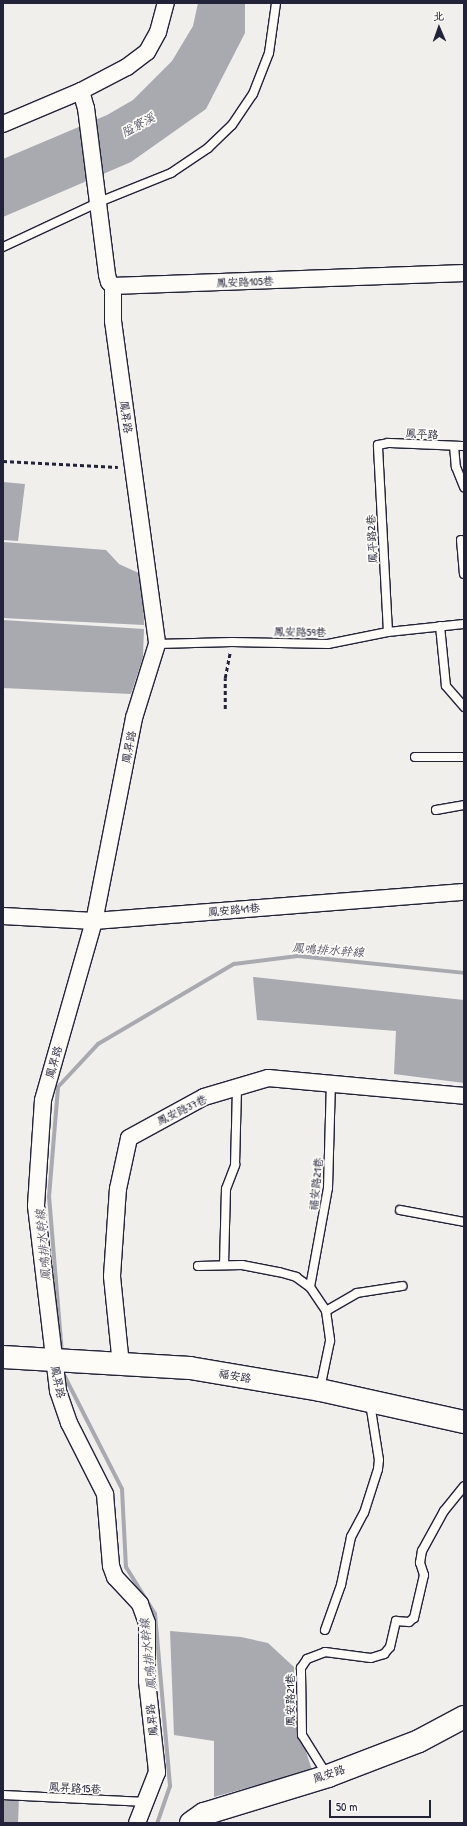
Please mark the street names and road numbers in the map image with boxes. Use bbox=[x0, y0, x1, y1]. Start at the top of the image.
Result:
street label: 鳳安路105巷 bbox=[216, 274, 274, 290]
street label: 鳳昇路 bbox=[117, 400, 135, 434]
street label: 鳳平路 bbox=[405, 427, 439, 441]
street label: 鳳平路2巷 bbox=[364, 514, 380, 564]
street label: 鳳安路59巷 bbox=[274, 625, 326, 639]
street label: 鳳昇路 bbox=[119, 730, 139, 764]
street label: 鳳安路41巷 bbox=[207, 901, 261, 919]
street label: 鳳昇路 bbox=[43, 1044, 65, 1080]
street label: 鳳安路37巷 bbox=[155, 1092, 209, 1128]
street label: 福安路21巷 bbox=[307, 1157, 325, 1211]
street label: 鳳昇路 bbox=[48, 1364, 68, 1400]
street label: 福安路 bbox=[218, 1367, 252, 1385]
street label: 鳳安路21巷 bbox=[283, 1673, 297, 1727]
street label: 鳳昇路 bbox=[144, 1703, 160, 1737]
street label: 鳳安路 bbox=[311, 1762, 347, 1786]
street label: 鳳昇路15巷 bbox=[48, 1780, 102, 1796]

